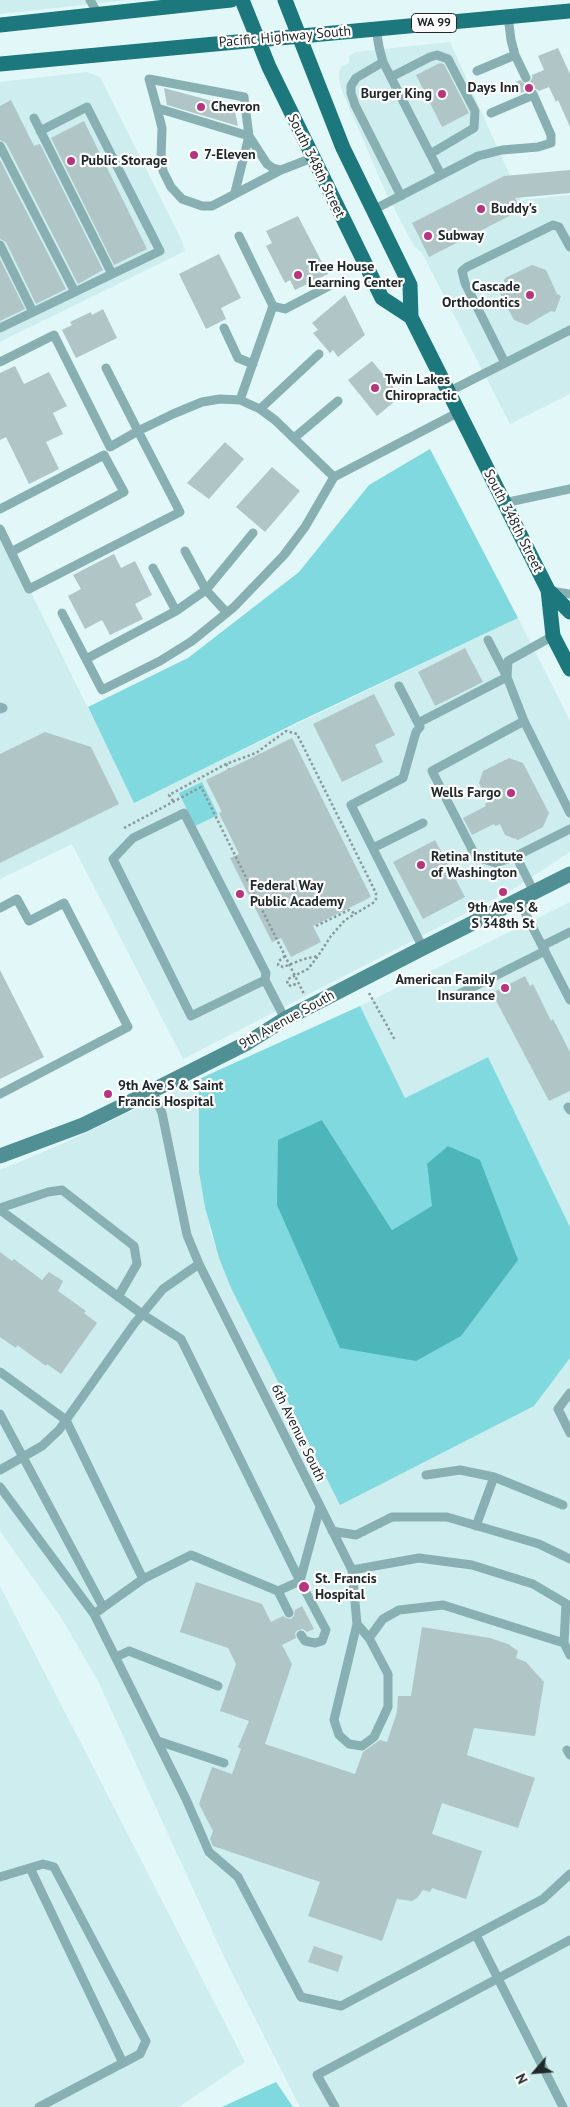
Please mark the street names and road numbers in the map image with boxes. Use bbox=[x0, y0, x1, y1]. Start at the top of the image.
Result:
road number: WA 99 bbox=[412, 13, 456, 32]
street label: Pacific Highway South bbox=[218, 23, 352, 51]
street label: South 348th Street bbox=[284, 111, 348, 221]
street label: South 348th Street bbox=[480, 467, 546, 575]
street label: 9th Avenue South bbox=[237, 987, 337, 1053]
street label: 6th Avenue South bbox=[267, 1382, 329, 1484]

